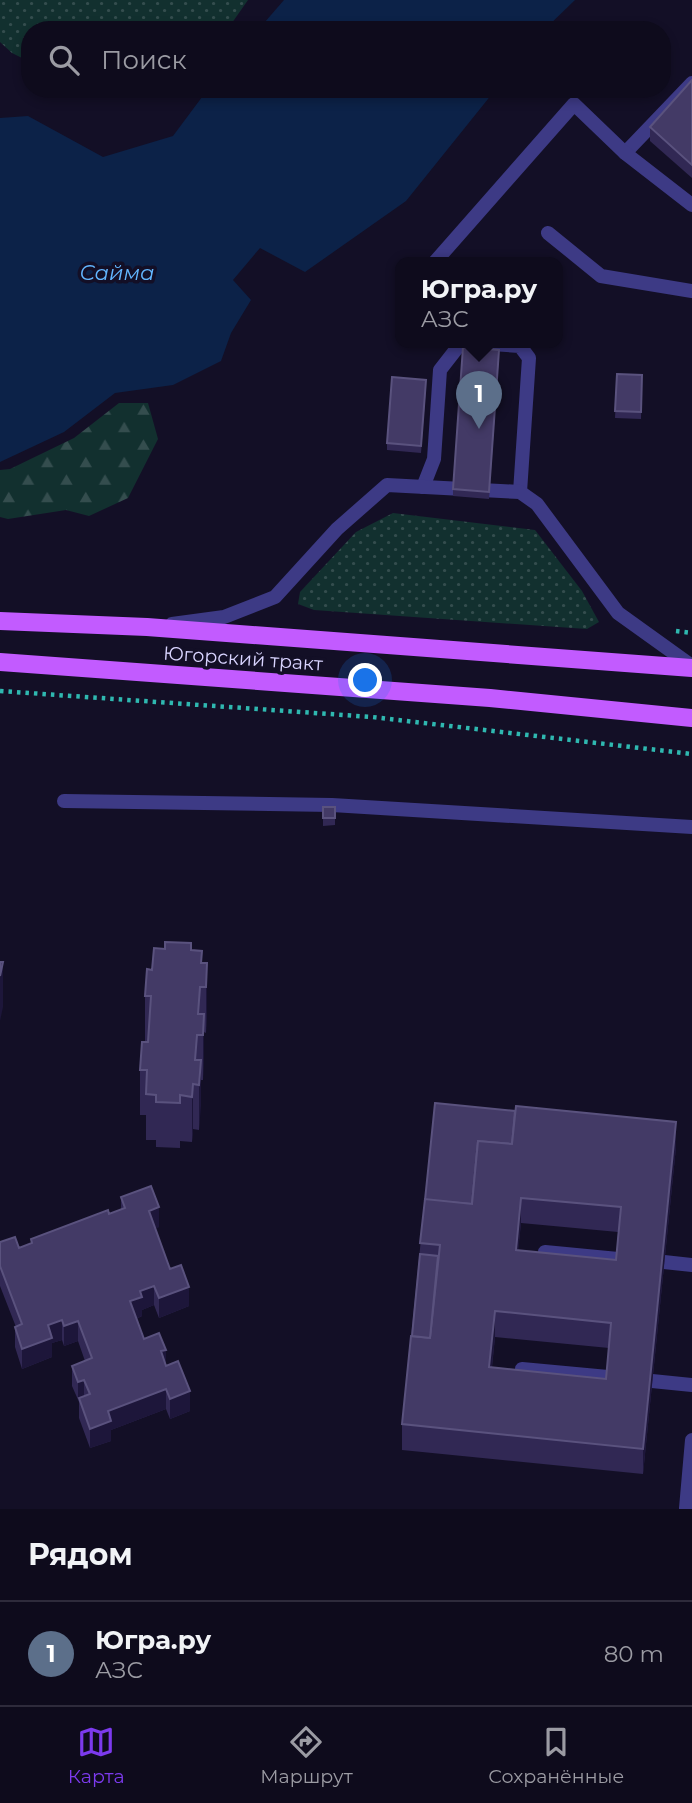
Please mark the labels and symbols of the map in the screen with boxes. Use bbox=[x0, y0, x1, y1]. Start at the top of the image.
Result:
water label: Сайма bbox=[80, 260, 154, 285]
pin: 1 bbox=[456, 371, 502, 429]
street label: Югорский тракт bbox=[162, 641, 324, 676]
your location bbox=[348, 663, 382, 697]

